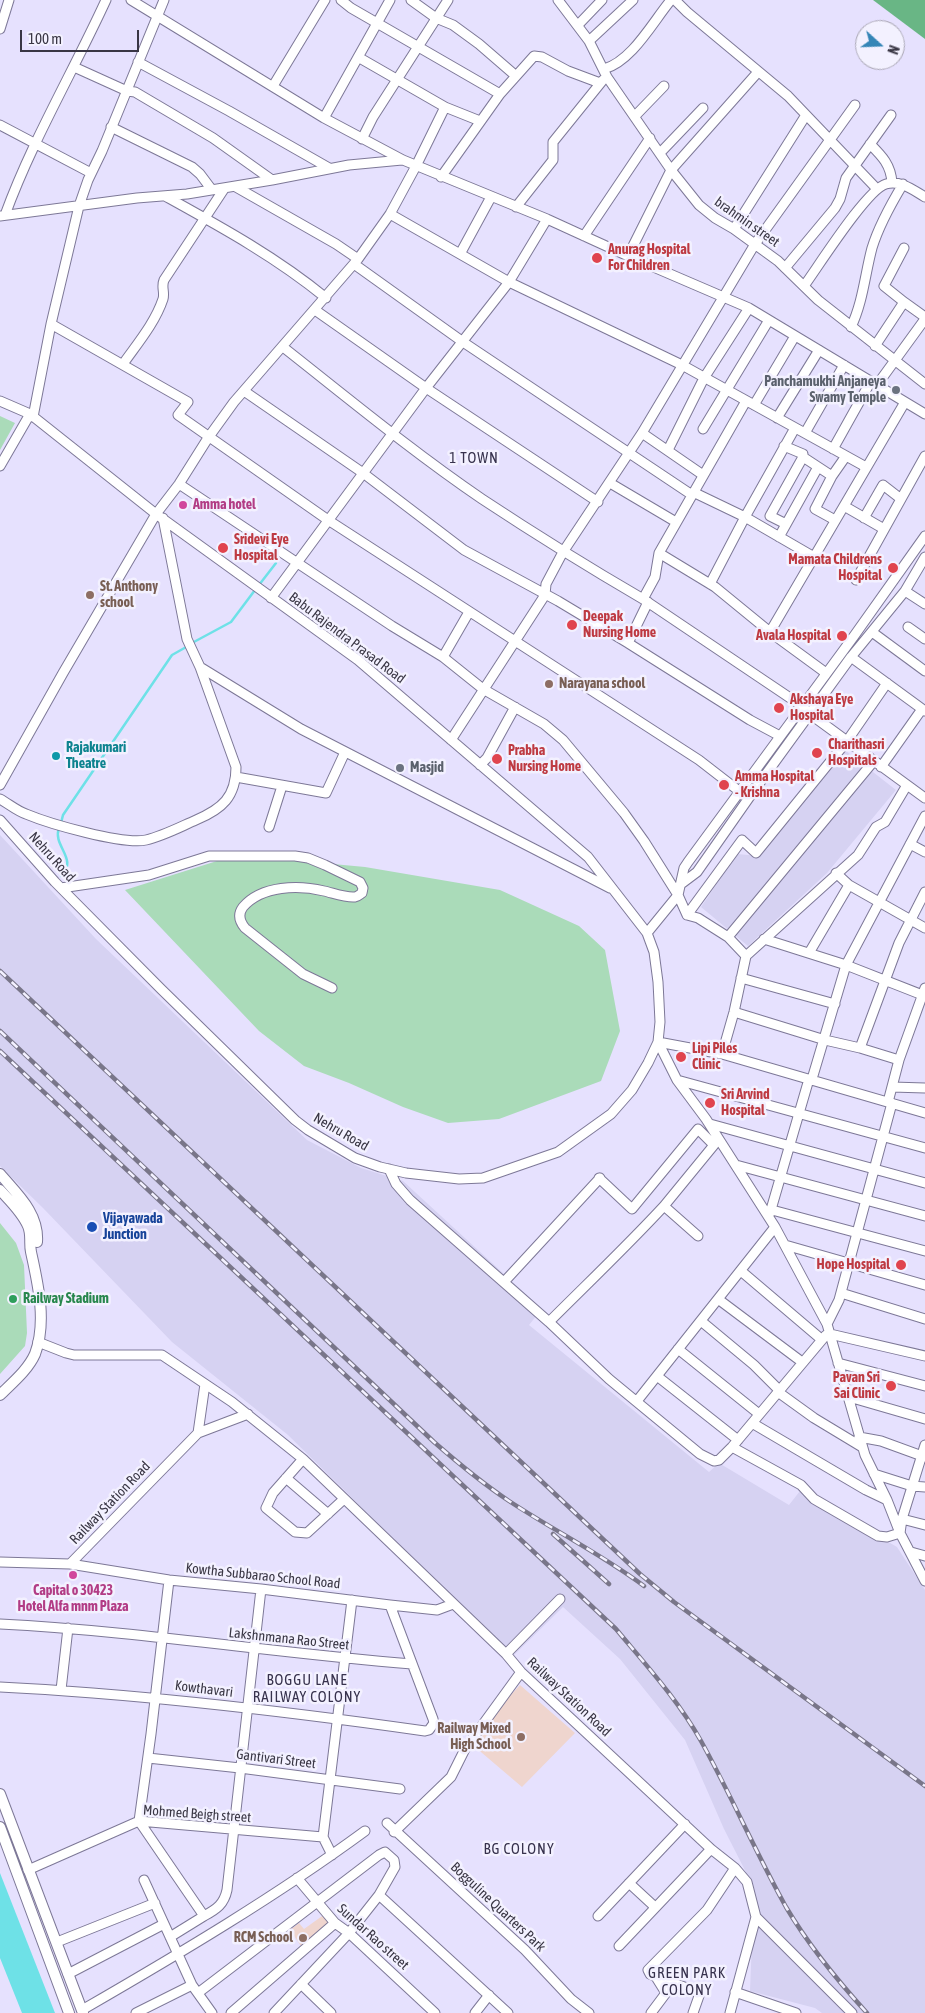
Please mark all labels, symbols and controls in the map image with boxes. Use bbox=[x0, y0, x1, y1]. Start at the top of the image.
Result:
scale bar bbox=[22, 20, 141, 52]
north arrow bbox=[855, 20, 905, 70]
text: 100 m bbox=[28, 30, 62, 47]
text: N bbox=[884, 43, 902, 56]
street label: brahmin street bbox=[711, 193, 783, 251]
place label: Anurag Hospital For Children bbox=[608, 242, 690, 274]
marker: Anurag Hospital For Children bbox=[590, 251, 604, 265]
place label: Panchamukhi Anjaneya Swamy Temple bbox=[764, 374, 886, 407]
marker: Panchamukhi Anjaneya Swamy Temple bbox=[890, 384, 902, 396]
district label: 1 TOWN bbox=[448, 449, 500, 467]
place label: Amma hotel bbox=[193, 497, 256, 513]
marker: Amma hotel bbox=[177, 499, 189, 511]
place label: Sridevi Eye Hospital bbox=[234, 532, 289, 564]
marker: Sridevi Eye Hospital bbox=[216, 541, 230, 555]
place label: Mamata Childrens Hospital bbox=[788, 552, 882, 584]
marker: Mamata Childrens Hospital bbox=[886, 561, 900, 575]
place label: St. Anthony school bbox=[100, 579, 158, 612]
marker: St. Anthony school bbox=[84, 589, 96, 601]
street label: Babu Rajendra Prasad Road bbox=[286, 589, 408, 687]
place label: Deepak Nursing Home bbox=[583, 609, 656, 642]
marker: Deepak Nursing Home bbox=[565, 618, 579, 632]
place label: Avala Hospital bbox=[756, 628, 831, 644]
marker: Avala Hospital bbox=[835, 629, 849, 643]
place label: Narayana school bbox=[559, 676, 645, 692]
marker: Narayana school bbox=[543, 678, 555, 690]
place label: Akshaya Eye Hospital bbox=[790, 692, 853, 724]
marker: Akshaya Eye Hospital bbox=[772, 701, 786, 715]
place label: Charithasri Hospitals bbox=[828, 737, 885, 770]
place label: Rajakumari Theatre bbox=[66, 740, 126, 772]
place label: Prabha Nursing Home bbox=[508, 743, 581, 776]
marker: Charithasri Hospitals bbox=[810, 746, 824, 760]
marker: Rajakumari Theatre bbox=[50, 750, 62, 762]
marker: Prabha Nursing Home bbox=[490, 752, 504, 766]
place label: Masjid bbox=[410, 760, 444, 776]
marker: Masjid bbox=[394, 762, 406, 774]
place label: Amma Hospital - Krishna bbox=[735, 769, 814, 802]
marker: Amma Hospital - Krishna bbox=[717, 778, 731, 792]
street label: Nehru Road bbox=[25, 829, 79, 885]
place label: Lipi Piles Clinic bbox=[692, 1041, 737, 1074]
marker: Lipi Piles Clinic bbox=[674, 1050, 688, 1064]
place label: Sri Arvind Hospital bbox=[721, 1087, 770, 1120]
marker: Sri Arvind Hospital bbox=[703, 1096, 717, 1110]
street label: Nehru Road bbox=[310, 1109, 372, 1155]
place label: Vijayawada Junction bbox=[103, 1211, 163, 1244]
marker: Vijayawada Junction bbox=[85, 1220, 99, 1234]
place label: Hope Hospital bbox=[817, 1257, 890, 1273]
marker: Hope Hospital bbox=[894, 1258, 908, 1272]
place label: Railway Stadium bbox=[23, 1291, 109, 1307]
marker: Railway Stadium bbox=[7, 1293, 19, 1305]
place label: Pavan Sri Sai Clinic bbox=[833, 1370, 880, 1402]
marker: Pavan Sri Sai Clinic bbox=[884, 1379, 898, 1393]
street label: Railway Station Road bbox=[66, 1458, 154, 1548]
street label: Kowtha Subbarao School Road bbox=[185, 1560, 341, 1592]
marker: Capital o 30423 Hotel Alfa mnm Plaza bbox=[67, 1569, 79, 1581]
place label: Capital o 30423 Hotel Alfa mnm Plaza bbox=[18, 1583, 128, 1615]
street label: Lakshnmana Rao Street bbox=[228, 1624, 350, 1654]
street label: Railway Station Road bbox=[524, 1654, 614, 1740]
district label: BOGGU LANE RAILWAY COLONY bbox=[251, 1671, 363, 1706]
street label: Kowthavari bbox=[174, 1677, 234, 1701]
place label: Railway Mixed High School bbox=[437, 1721, 511, 1754]
marker: Railway Mixed High School bbox=[515, 1731, 527, 1743]
street label: Gantivari Street bbox=[235, 1746, 317, 1772]
street label: Mohmed Beigh street bbox=[142, 1802, 252, 1826]
district label: BG COLONY bbox=[482, 1840, 556, 1858]
street label: Bogguline Quarters Park bbox=[447, 1859, 549, 1955]
street label: Sundar Rao street bbox=[334, 1901, 412, 1973]
place label: RCM School bbox=[234, 1930, 293, 1946]
marker: RCM School bbox=[297, 1932, 309, 1944]
district label: GREEN PARK COLONY bbox=[647, 1964, 727, 1999]

